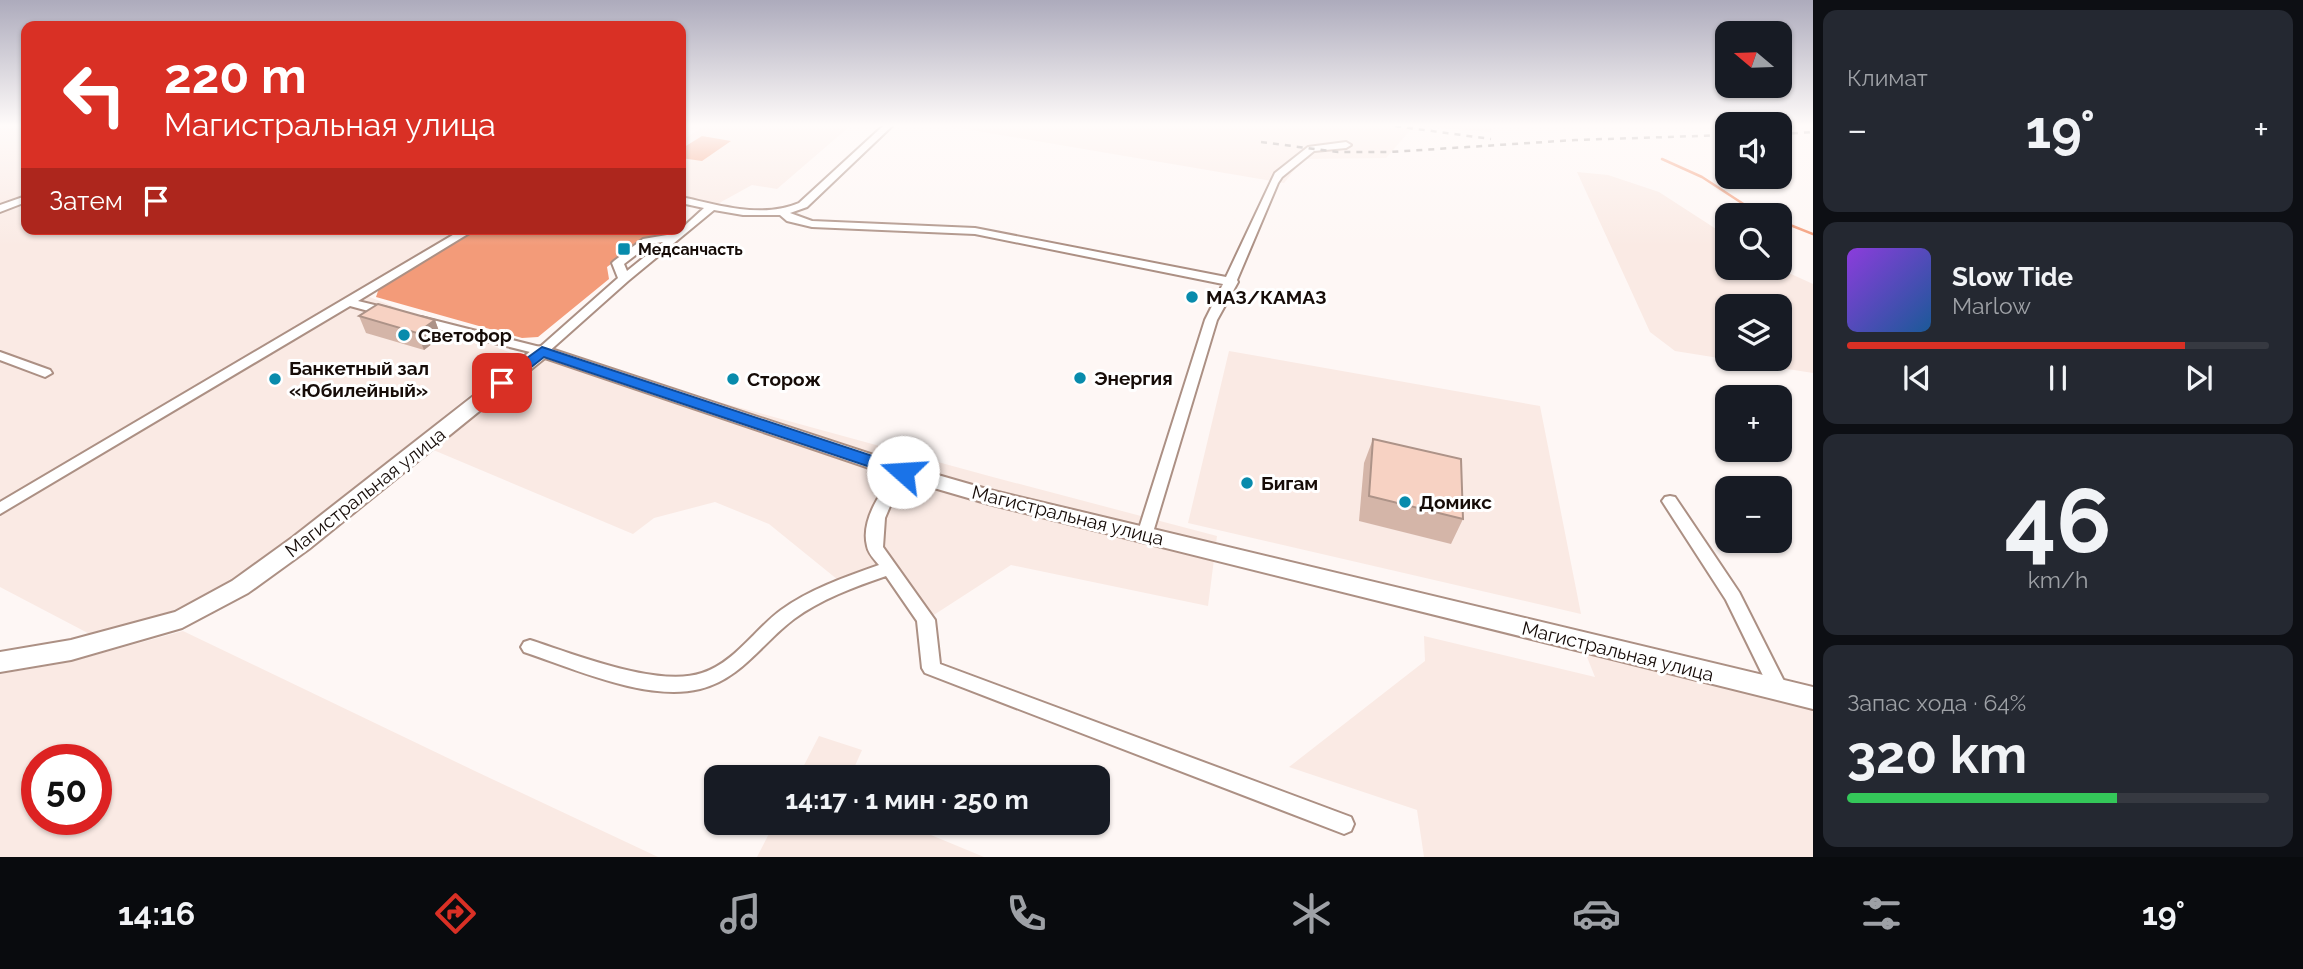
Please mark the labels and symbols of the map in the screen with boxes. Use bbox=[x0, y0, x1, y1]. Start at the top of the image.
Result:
north arrow bbox=[1715, 21, 1792, 98]
place label: Медсанчасть bbox=[638, 240, 743, 259]
marker: Медсанчасть bbox=[616, 241, 632, 257]
place label: МАЗ/КАМАЗ bbox=[1206, 286, 1326, 308]
marker: МАЗ/КАМАЗ bbox=[1184, 289, 1200, 305]
place label: Светофор bbox=[418, 324, 512, 346]
marker: Светофор bbox=[396, 327, 412, 343]
pin bbox=[472, 353, 532, 413]
place label: Банкетный зал «Юбилейный» bbox=[289, 357, 429, 401]
place label: Энергия bbox=[1094, 367, 1173, 389]
place label: Сторож bbox=[747, 368, 821, 390]
marker: Энергия bbox=[1072, 370, 1088, 386]
marker: Банкетный зал «Юбилейный» bbox=[267, 371, 283, 387]
marker: Сторож bbox=[725, 371, 741, 387]
street label: Магистральная улица bbox=[281, 423, 449, 561]
position arrow bbox=[866, 435, 940, 509]
place label: Бигам bbox=[1261, 472, 1318, 494]
marker: Бигам bbox=[1239, 475, 1255, 491]
street label: Магистральная улица bbox=[970, 481, 1166, 549]
place label: Домикс bbox=[1419, 491, 1492, 513]
marker: Домикс bbox=[1397, 494, 1413, 510]
street label: Магистральная улица bbox=[1520, 617, 1716, 685]
speed limit sign: 50 bbox=[21, 744, 112, 835]

